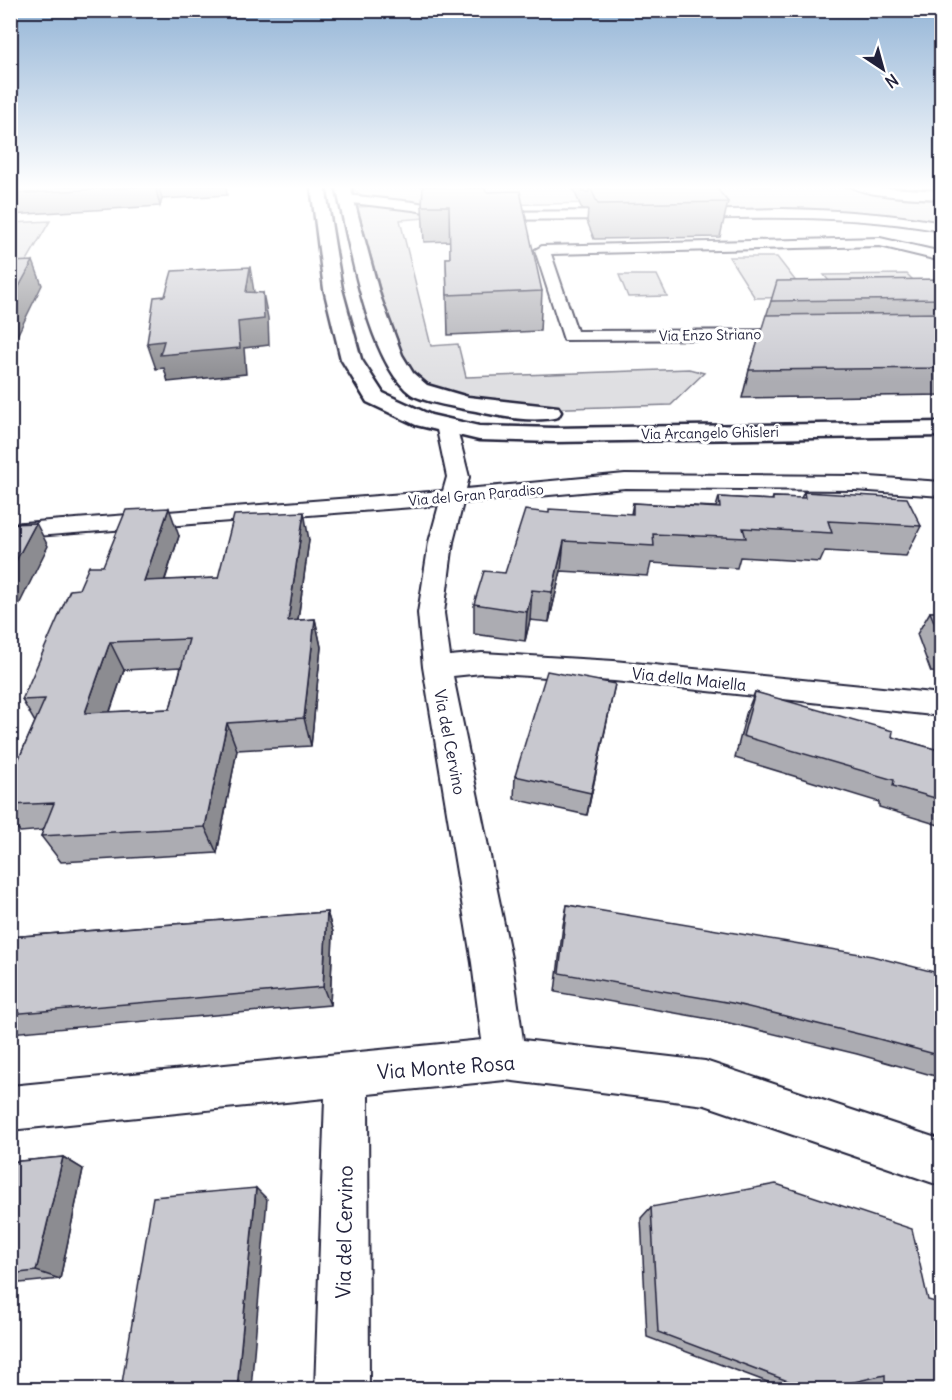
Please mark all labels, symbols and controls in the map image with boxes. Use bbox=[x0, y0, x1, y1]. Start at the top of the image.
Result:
north arrow bbox=[853, 39, 913, 99]
text: N bbox=[881, 70, 902, 92]
street label: Via Enzo Striano bbox=[659, 325, 761, 345]
street label: Via Arcangelo Ghisleri bbox=[641, 423, 779, 443]
street label: Via del Gran Paradiso bbox=[408, 480, 544, 510]
street label: Via della Maiella bbox=[631, 663, 747, 695]
street label: Via del Cervino bbox=[430, 688, 470, 796]
street label: Via Monte Rosa bbox=[376, 1050, 516, 1084]
street label: Via del Cervino bbox=[330, 1165, 358, 1299]

